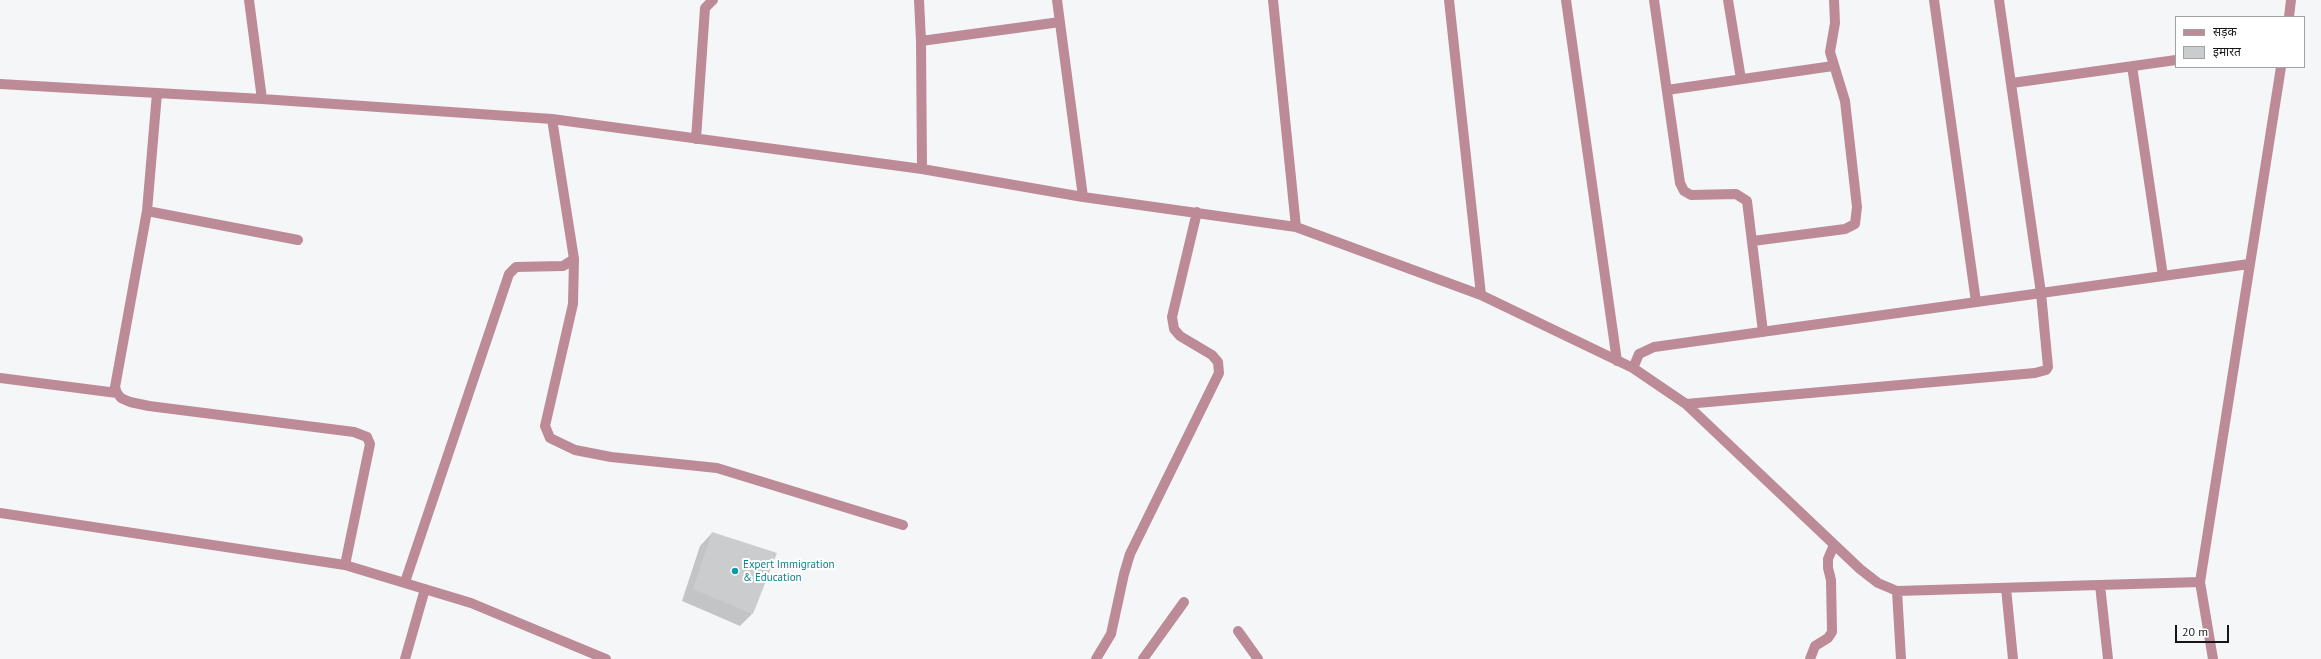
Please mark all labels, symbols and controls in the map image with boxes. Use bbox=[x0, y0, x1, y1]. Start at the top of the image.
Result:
legend bbox=[2175, 16, 2305, 68]
text: सड़क bbox=[2213, 24, 2237, 39]
text: इमारत bbox=[2213, 44, 2241, 59]
place label: Expert Immigration & Education bbox=[743, 558, 835, 584]
marker: Expert Immigration & Education bbox=[730, 566, 740, 576]
scale bar bbox=[2177, 617, 2231, 643]
text: 20 m bbox=[2182, 624, 2208, 639]

